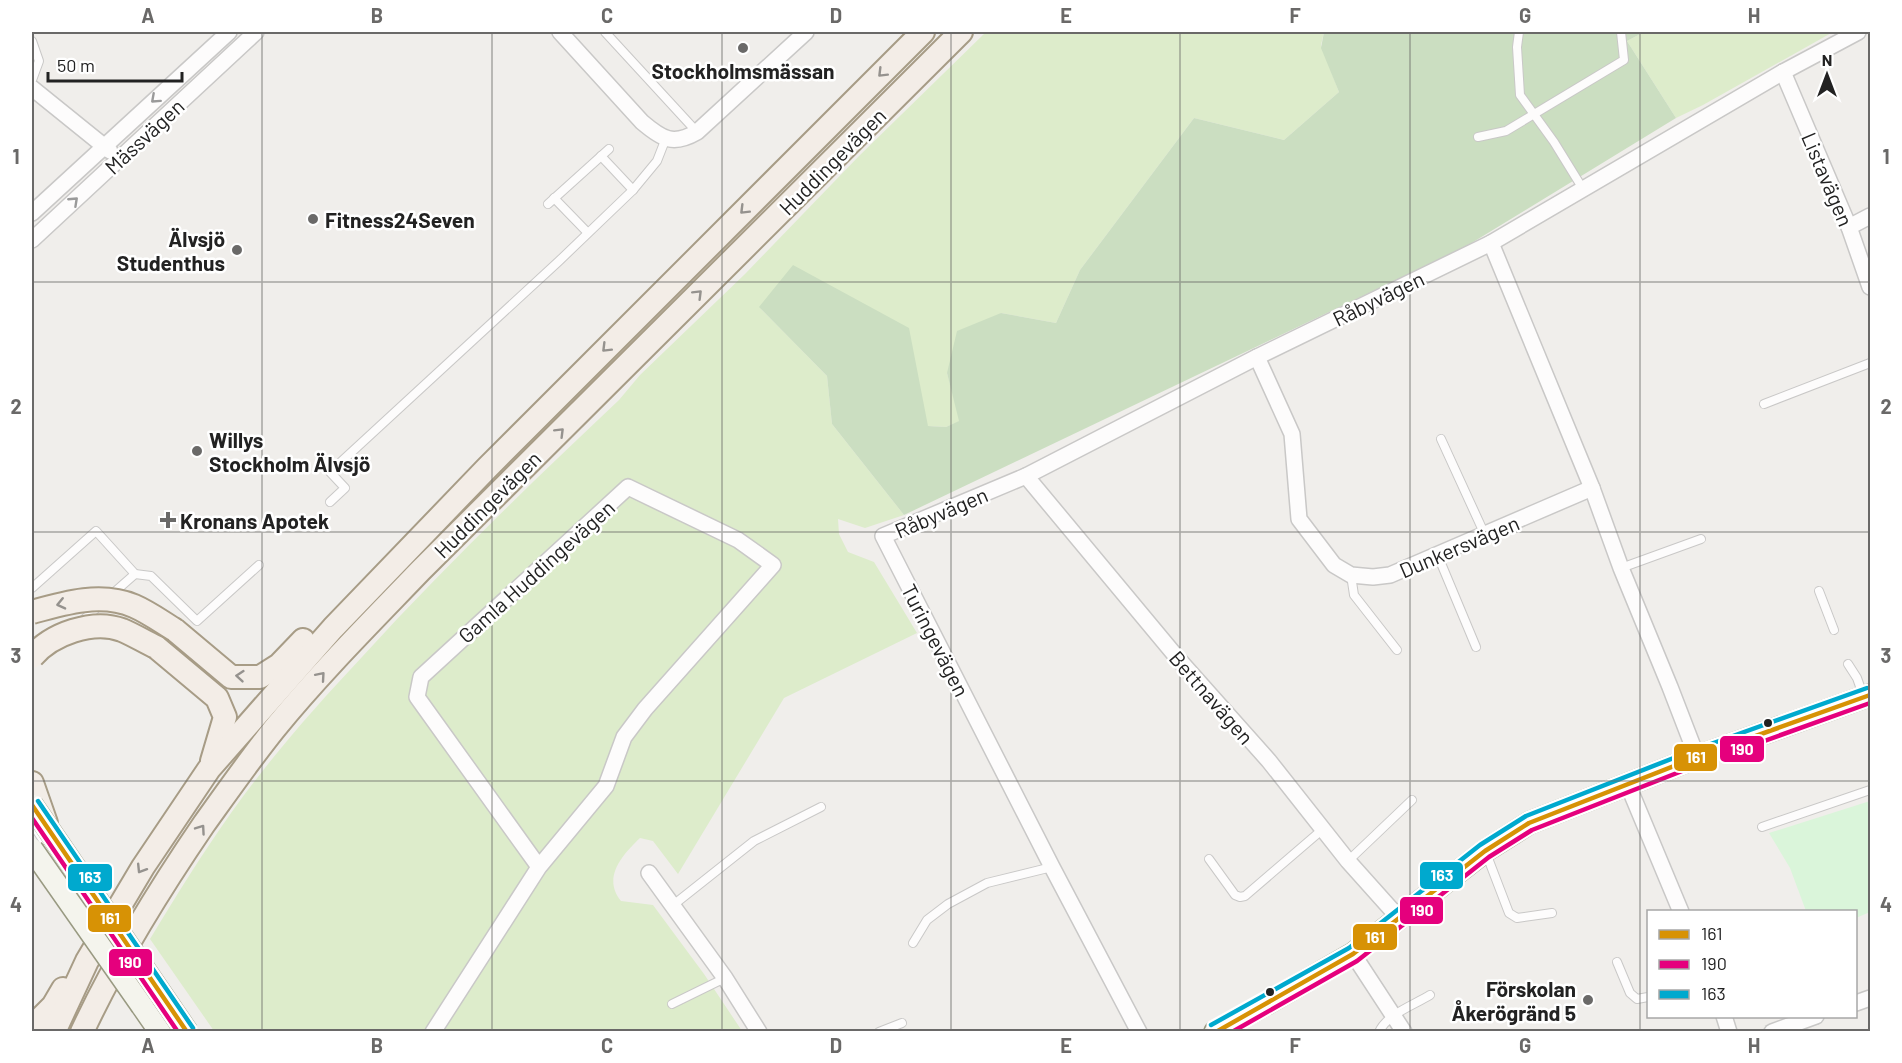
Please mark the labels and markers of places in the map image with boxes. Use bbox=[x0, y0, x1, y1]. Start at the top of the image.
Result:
marker: Stockholmsmässan bbox=[736, 41, 750, 55]
place label: Stockholmsmässan bbox=[652, 58, 834, 83]
place label: Fitness24Seven bbox=[325, 207, 475, 232]
marker: Fitness24Seven bbox=[306, 212, 320, 226]
place label: Älvsjö Studenthus bbox=[117, 226, 225, 275]
marker: Älvsjö Studenthus bbox=[230, 243, 244, 257]
place label: Willys Stockholm Älvsjö bbox=[209, 427, 370, 476]
marker: Willys Stockholm Älvsjö bbox=[190, 444, 204, 458]
place label: Kronans Apotek bbox=[180, 508, 329, 533]
marker: Kronans Apotek bbox=[161, 513, 175, 527]
unlabelled marker bbox=[1762, 717, 1774, 729]
place label: Förskolan Åkerögränd 5 bbox=[1451, 976, 1576, 1025]
unlabelled marker bbox=[1264, 986, 1276, 998]
marker: Förskolan Åkerögränd 5 bbox=[1581, 993, 1595, 1007]

